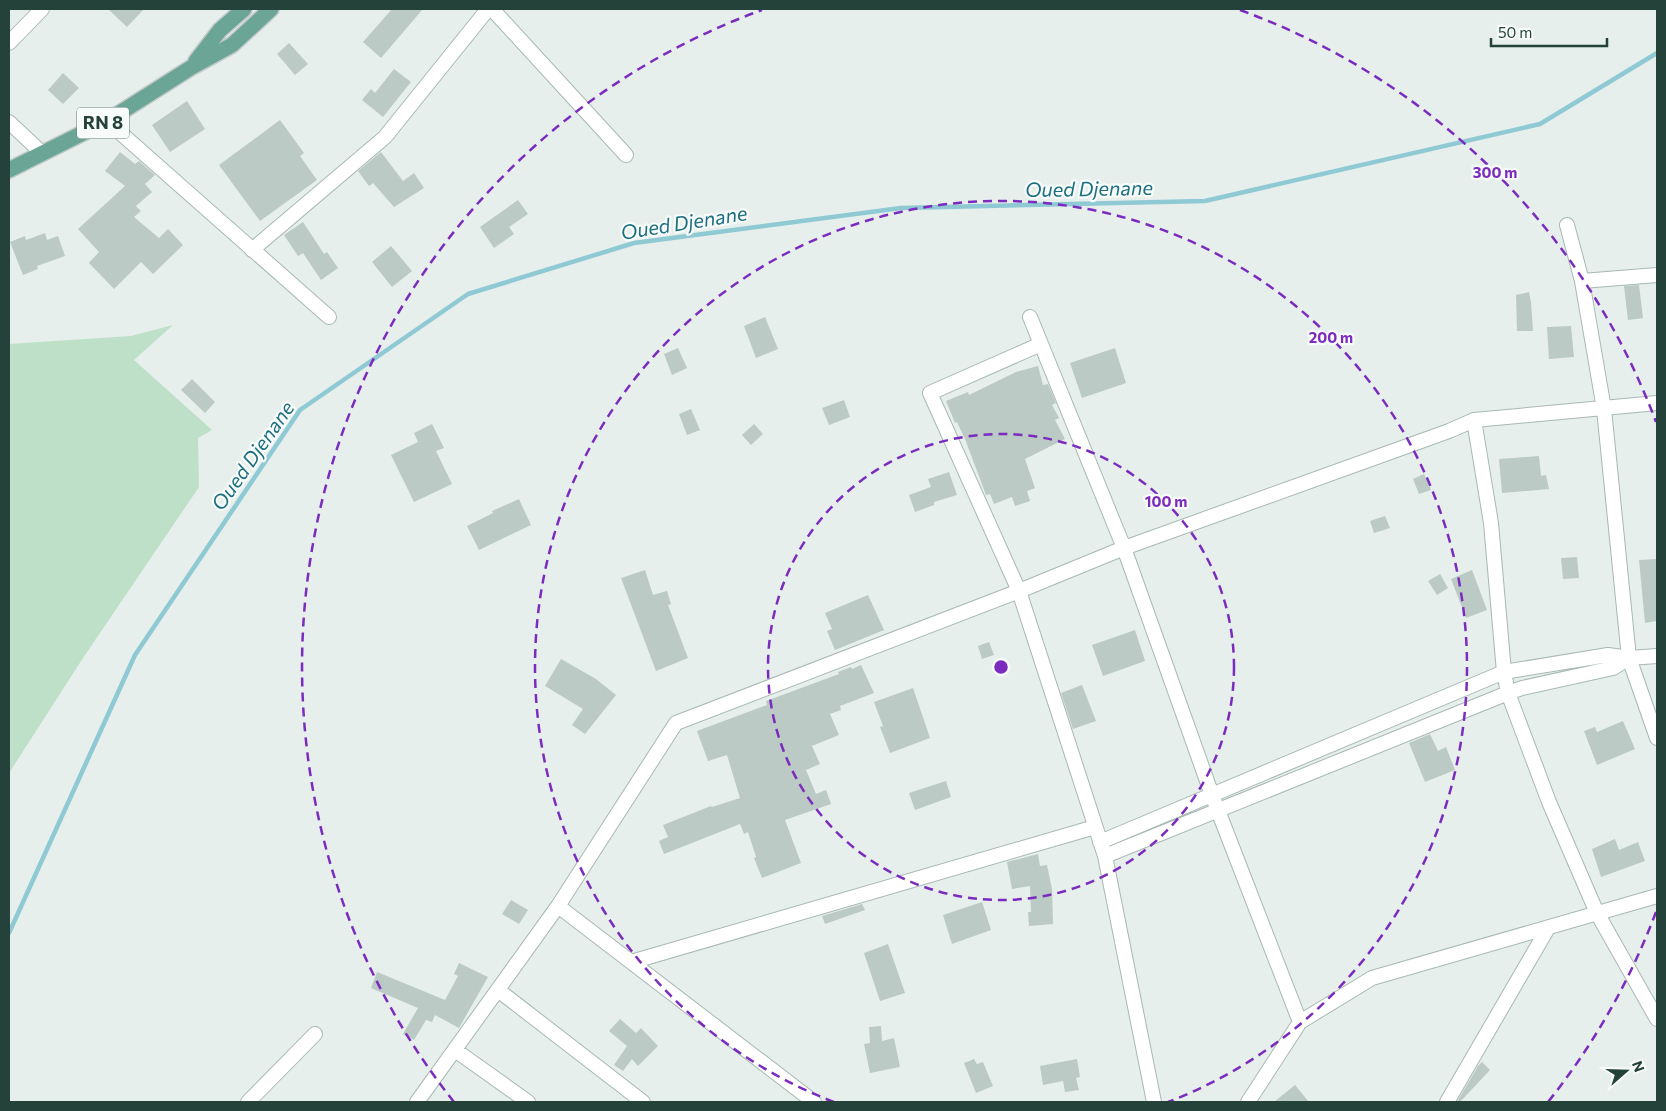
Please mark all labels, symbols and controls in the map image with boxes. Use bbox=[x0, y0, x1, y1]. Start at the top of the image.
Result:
scale bar bbox=[1491, 15, 1607, 47]
text: 50 m bbox=[1498, 23, 1532, 41]
road number: RN 8 bbox=[77, 108, 129, 138]
text: 300 m bbox=[1473, 163, 1517, 181]
water label: Oued Djenane bbox=[1025, 175, 1154, 201]
water label: Oued Djenane bbox=[619, 200, 749, 244]
text: 200 m bbox=[1309, 328, 1353, 346]
water label: Oued Djenane bbox=[206, 396, 299, 515]
text: 100 m bbox=[1145, 492, 1187, 510]
centre of rings bbox=[992, 658, 1010, 676]
north arrow bbox=[1601, 1046, 1651, 1096]
text: N bbox=[1629, 1059, 1648, 1074]

